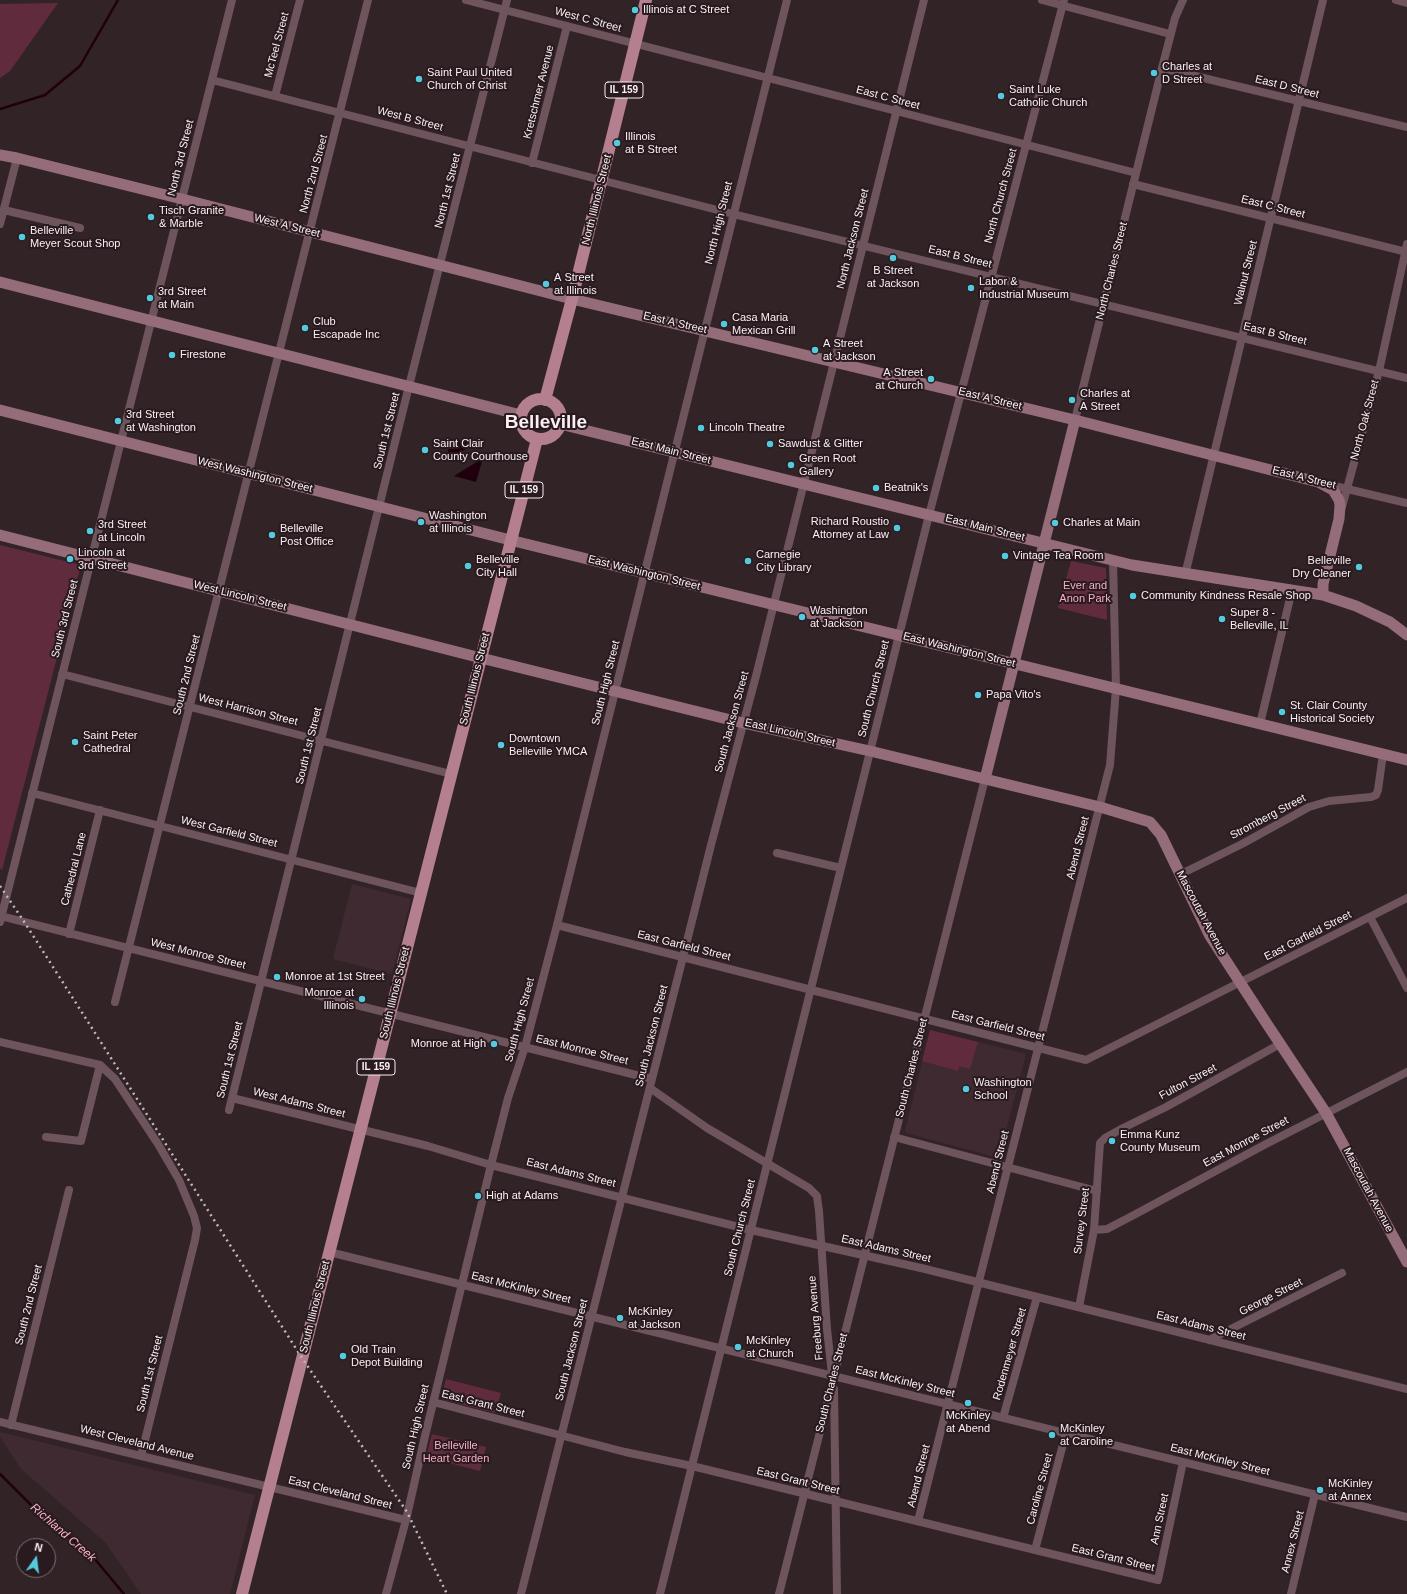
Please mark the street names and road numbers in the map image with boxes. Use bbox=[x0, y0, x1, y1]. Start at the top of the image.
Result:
street label: West C Street bbox=[553, 5, 623, 35]
street label: McTeel Street bbox=[262, 11, 292, 79]
street label: Kretschmer Avenue bbox=[521, 44, 557, 140]
street label: East D Street bbox=[1254, 73, 1320, 101]
road number: IL 159 bbox=[605, 82, 643, 98]
street label: East C Street bbox=[855, 83, 921, 113]
street label: West B Street bbox=[376, 104, 444, 134]
street label: North 3rd Street bbox=[165, 118, 197, 198]
street label: North 2nd Street bbox=[297, 133, 331, 215]
street label: North Church Street bbox=[982, 147, 1020, 245]
street label: North 1st Street bbox=[432, 152, 464, 230]
street label: North Illinois Street bbox=[579, 153, 615, 247]
street label: North High Street bbox=[702, 180, 736, 266]
street label: North Jackson Street bbox=[834, 188, 872, 290]
street label: East C Street bbox=[1240, 193, 1306, 221]
street label: West A Street bbox=[253, 211, 321, 241]
street label: North Charles Street bbox=[1093, 221, 1131, 321]
street label: Walnut Street bbox=[1232, 239, 1260, 307]
street label: East B Street bbox=[927, 243, 993, 271]
street label: East A Street bbox=[642, 309, 708, 337]
street label: East B Street bbox=[1242, 320, 1308, 348]
street label: North Oak Street bbox=[1348, 378, 1382, 462]
street label: East A Street bbox=[957, 385, 1023, 413]
street label: South 1st Street bbox=[371, 391, 403, 471]
street label: East Main Street bbox=[630, 435, 712, 467]
street label: West Washington Street bbox=[196, 454, 314, 496]
street label: East A Street bbox=[1271, 464, 1337, 492]
road number: IL 159 bbox=[505, 482, 543, 498]
street label: East Main Street bbox=[944, 512, 1026, 544]
street label: East Washington Street bbox=[587, 553, 701, 593]
street label: West Lincoln Street bbox=[192, 578, 288, 614]
street label: South 3rd Street bbox=[49, 579, 81, 659]
street label: East Washington Street bbox=[902, 630, 1016, 670]
street label: South Illinois Street bbox=[457, 631, 493, 727]
street label: South 2nd Street bbox=[171, 633, 203, 717]
street label: South High Street bbox=[589, 639, 623, 727]
street label: South Church Street bbox=[856, 639, 892, 739]
street label: South Jackson Street bbox=[712, 670, 752, 774]
street label: West Harrison Street bbox=[197, 691, 299, 729]
street label: South 1st Street bbox=[293, 706, 325, 786]
street label: East Lincoln Street bbox=[744, 716, 836, 750]
street label: Stromberg Street bbox=[1228, 792, 1308, 842]
street label: West Garfield Street bbox=[179, 814, 279, 850]
street label: Abend Street bbox=[1064, 815, 1092, 881]
street label: Cathedral Lane bbox=[58, 831, 90, 907]
street label: Mascoutah Avenue bbox=[1173, 868, 1229, 958]
street label: East Garfield Street bbox=[1262, 908, 1354, 964]
street label: East Garfield Street bbox=[636, 928, 732, 964]
street label: West Monroe Street bbox=[149, 936, 247, 972]
street label: South Illinois Street bbox=[377, 945, 413, 1041]
street label: South High Street bbox=[502, 976, 538, 1064]
street label: South Jackson Street bbox=[633, 984, 671, 1088]
street label: East Garfield Street bbox=[950, 1008, 1046, 1044]
street label: South Charles Street bbox=[893, 1017, 931, 1119]
street label: South 1st Street bbox=[214, 1020, 246, 1100]
street label: East Monroe Street bbox=[534, 1032, 630, 1068]
road number: IL 159 bbox=[357, 1059, 395, 1075]
street label: Fulton Street bbox=[1157, 1061, 1219, 1103]
street label: West Adams Street bbox=[252, 1085, 346, 1121]
street label: East Monroe Street bbox=[1201, 1114, 1291, 1170]
street label: Abend Street bbox=[984, 1129, 1012, 1195]
street label: Mascoutah Avenue bbox=[1340, 1145, 1396, 1235]
street label: East Adams Street bbox=[525, 1156, 617, 1190]
street label: South Church Street bbox=[722, 1178, 758, 1278]
street label: Survey Street bbox=[1071, 1187, 1093, 1255]
street label: East Adams Street bbox=[840, 1232, 932, 1266]
street label: South Illinois Street bbox=[297, 1259, 333, 1355]
street label: South 2nd Street bbox=[13, 1263, 45, 1347]
street label: East McKinley Street bbox=[470, 1269, 572, 1307]
street label: Freeburg Avenue bbox=[806, 1275, 826, 1361]
street label: George Street bbox=[1237, 1275, 1305, 1319]
street label: South Jackson Street bbox=[553, 1298, 591, 1402]
street label: Rodenmeyer Street bbox=[991, 1306, 1029, 1402]
street label: East Adams Street bbox=[1155, 1309, 1247, 1343]
street label: South Charles Street bbox=[813, 1332, 851, 1434]
street label: South 1st Street bbox=[134, 1334, 166, 1414]
street label: East McKinley Street bbox=[854, 1363, 956, 1401]
street label: South High Street bbox=[400, 1383, 432, 1471]
street label: East Grant Street bbox=[440, 1387, 526, 1421]
street label: West Cleveland Avenue bbox=[79, 1422, 195, 1464]
street label: East McKinley Street bbox=[1169, 1441, 1271, 1479]
street label: Abend Street bbox=[905, 1443, 933, 1509]
street label: Caroline Street bbox=[1024, 1452, 1056, 1526]
street label: East Grant Street bbox=[755, 1464, 841, 1498]
street label: East Cleveland Street bbox=[287, 1474, 393, 1512]
street label: Ann Street bbox=[1148, 1492, 1172, 1546]
street label: Annex Street bbox=[1279, 1510, 1307, 1574]
street label: East Grant Street bbox=[1070, 1541, 1156, 1575]

